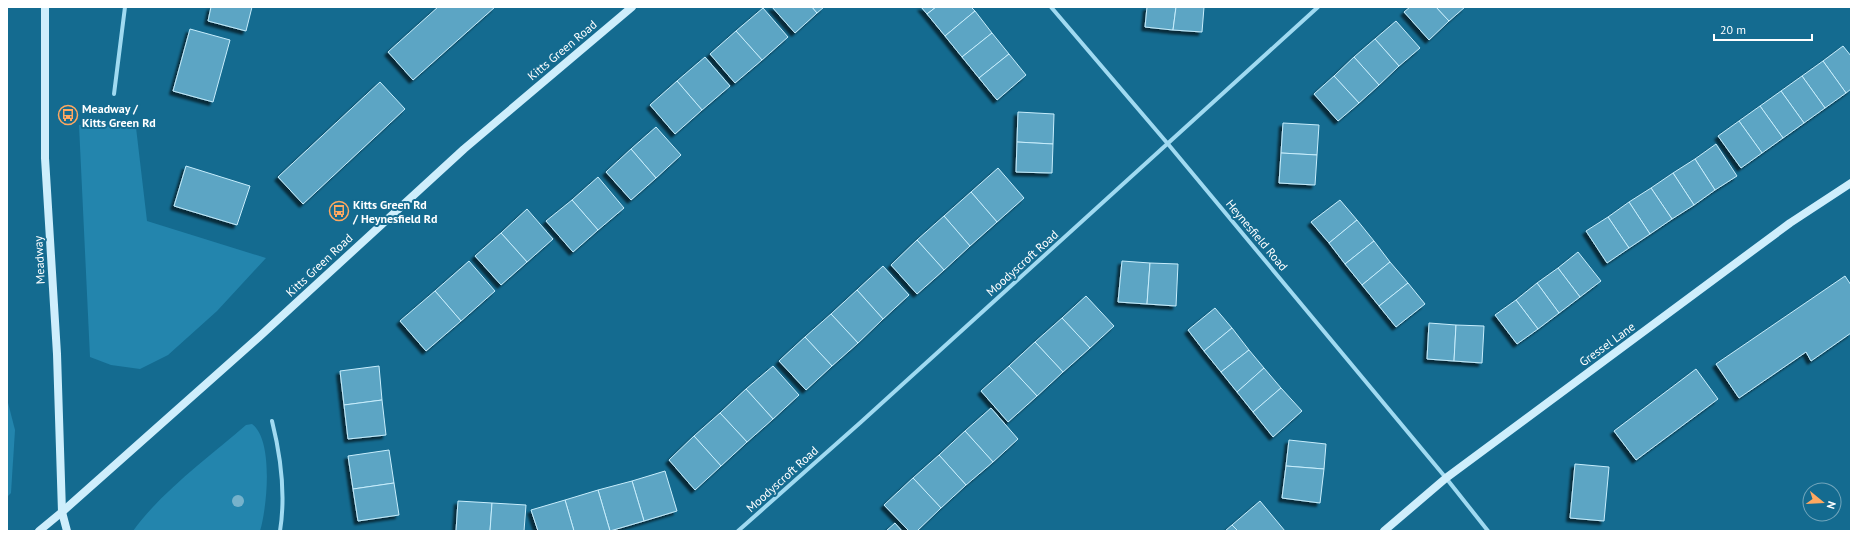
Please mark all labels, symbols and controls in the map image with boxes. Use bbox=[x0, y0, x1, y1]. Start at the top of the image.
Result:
scale bar bbox=[1714, 16, 1812, 42]
street label: Kitts Green Road bbox=[524, 17, 600, 83]
text: 20 m bbox=[1720, 22, 1746, 37]
place label: Meadway / Kitts Green Rd bbox=[82, 101, 156, 130]
bus stop icon: Meadway / Kitts Green Rd bbox=[57, 104, 79, 126]
street label: Heynesfield Road bbox=[1223, 196, 1291, 274]
place label: Kitts Green Rd / Heynesfield Rd bbox=[352, 197, 438, 226]
bus stop icon: Kitts Green Rd / Heynesfield Rd bbox=[328, 200, 350, 222]
street label: Moodyscroft Road bbox=[983, 227, 1061, 299]
street label: Kitts Green Road bbox=[283, 230, 355, 300]
street label: Meadway bbox=[30, 235, 48, 285]
street label: Gressel Lane bbox=[1576, 319, 1638, 369]
street label: Moodyscroft Road bbox=[743, 443, 821, 515]
north arrow bbox=[1802, 482, 1842, 522]
text: N bbox=[1824, 499, 1839, 511]

